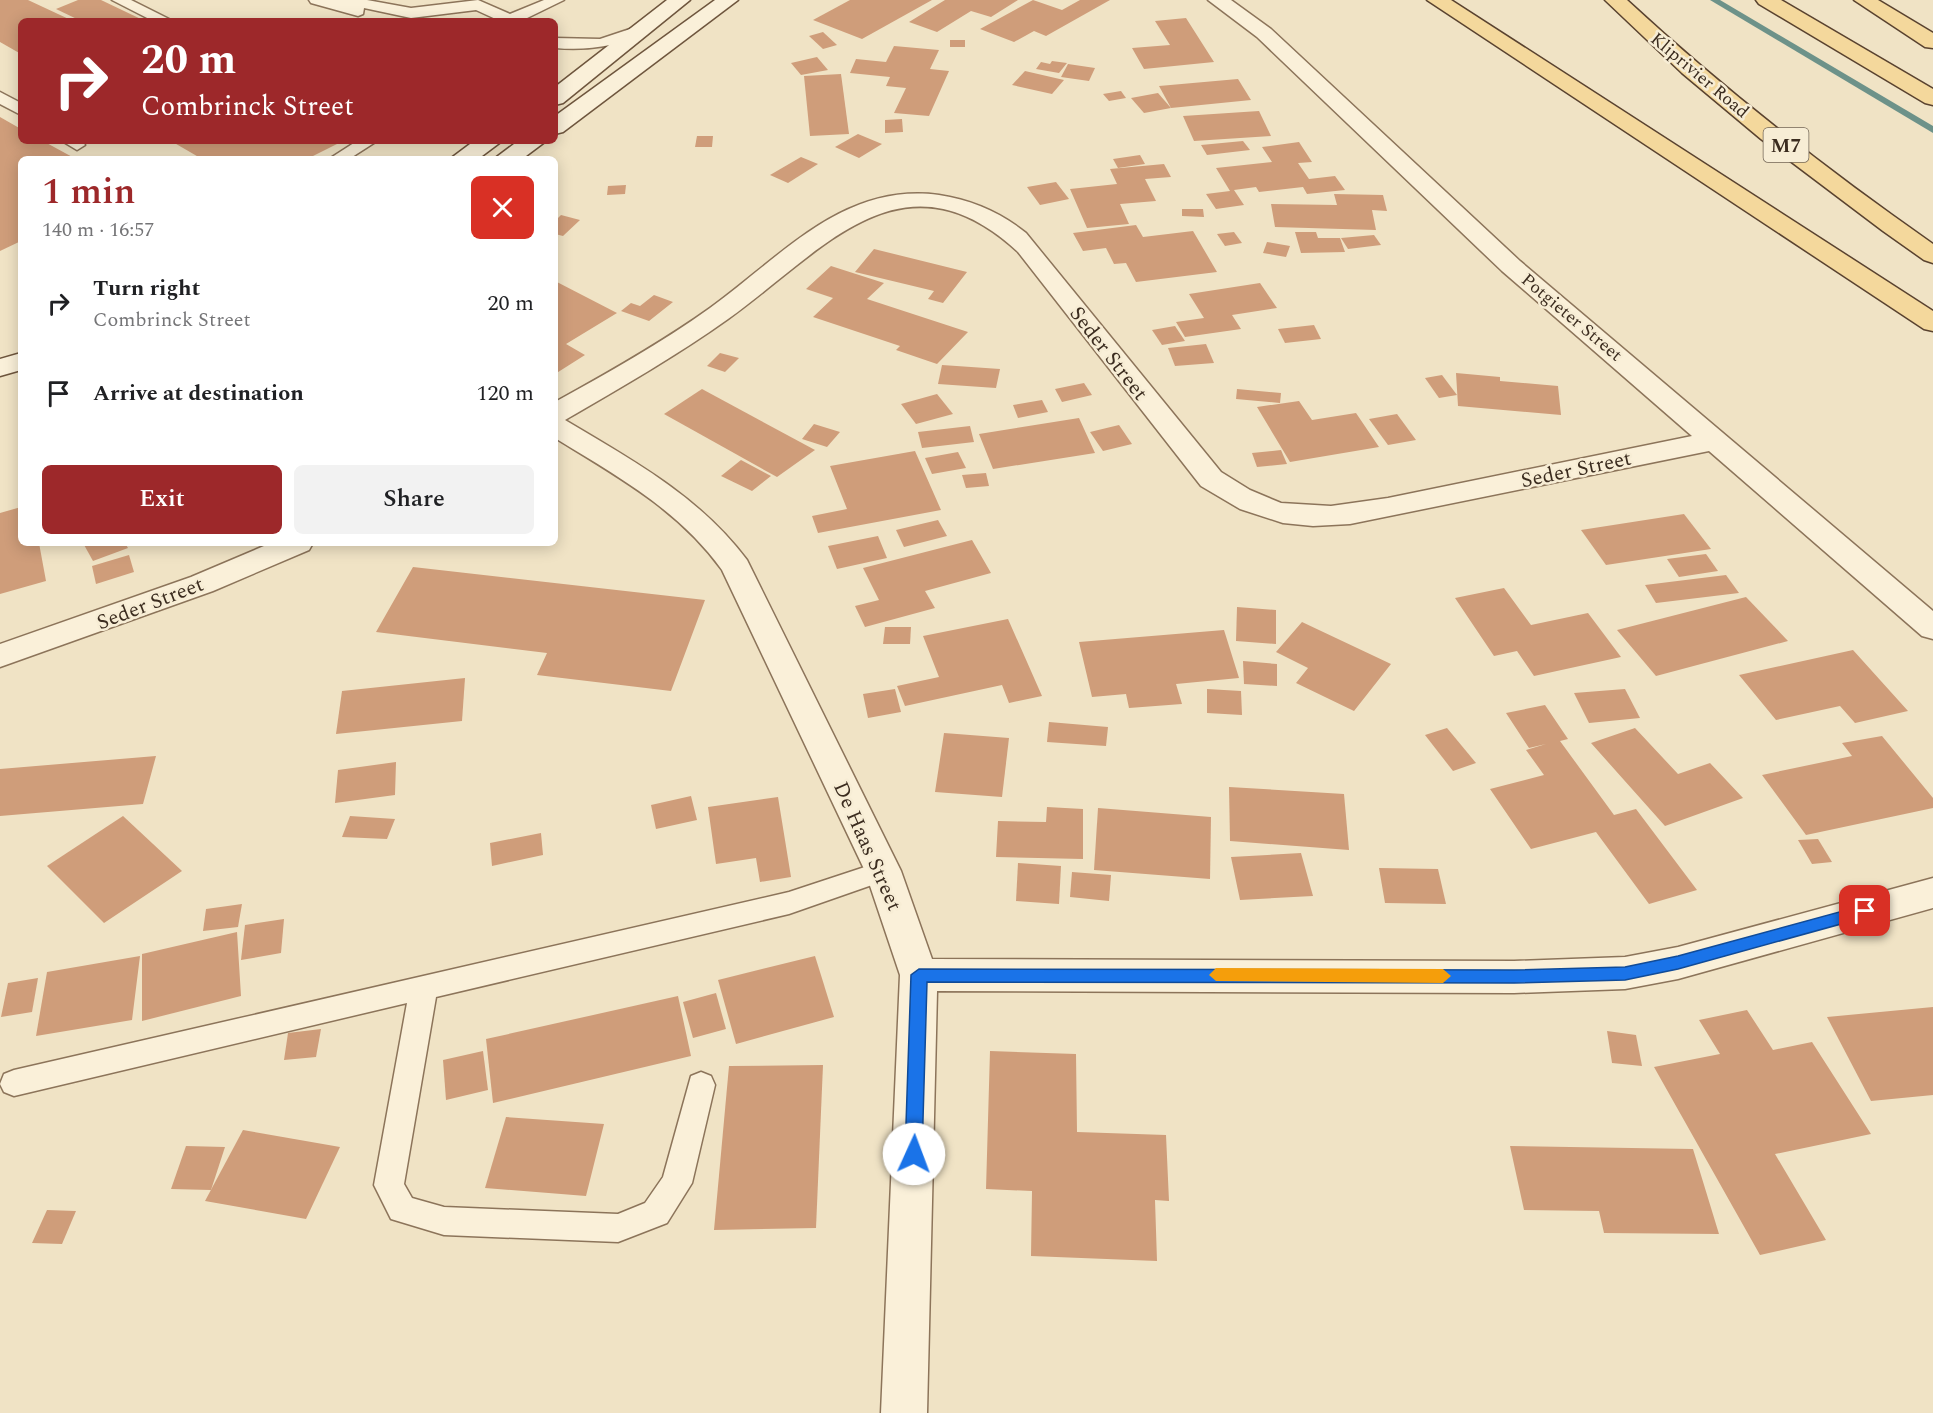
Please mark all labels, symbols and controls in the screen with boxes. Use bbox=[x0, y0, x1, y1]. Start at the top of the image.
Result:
street label: Kliprivier Road bbox=[1644, 26, 1755, 125]
text: 20 m bbox=[141, 29, 236, 92]
icon: right bbox=[42, 42, 120, 120]
text: Combrinck Street bbox=[141, 86, 354, 128]
road number: M7 bbox=[1764, 128, 1808, 162]
text: 1 min bbox=[42, 165, 135, 220]
button: close bbox=[471, 176, 534, 239]
text: 140 m · 16:57 bbox=[42, 215, 154, 245]
street label: Potgieter Street bbox=[1515, 267, 1628, 368]
text: Turn right bbox=[93, 272, 200, 305]
icon: right bbox=[42, 287, 75, 320]
text: 20 m bbox=[488, 287, 534, 320]
street label: Seder Street bbox=[1061, 300, 1155, 408]
text: Combrinck Street bbox=[93, 305, 251, 335]
icon: arrive bbox=[42, 377, 75, 410]
text: Arrive at destination bbox=[93, 377, 304, 410]
text: 120 m bbox=[477, 377, 534, 410]
street label: Seder Street bbox=[1518, 443, 1634, 497]
button: Exit bbox=[42, 465, 282, 534]
button: Share bbox=[294, 465, 534, 534]
street label: Seder Street bbox=[92, 569, 209, 639]
street label: De Haas Street bbox=[824, 777, 910, 916]
pin bbox=[1839, 885, 1890, 936]
icon: arrive bbox=[1848, 894, 1881, 927]
position arrow bbox=[882, 1122, 946, 1186]

